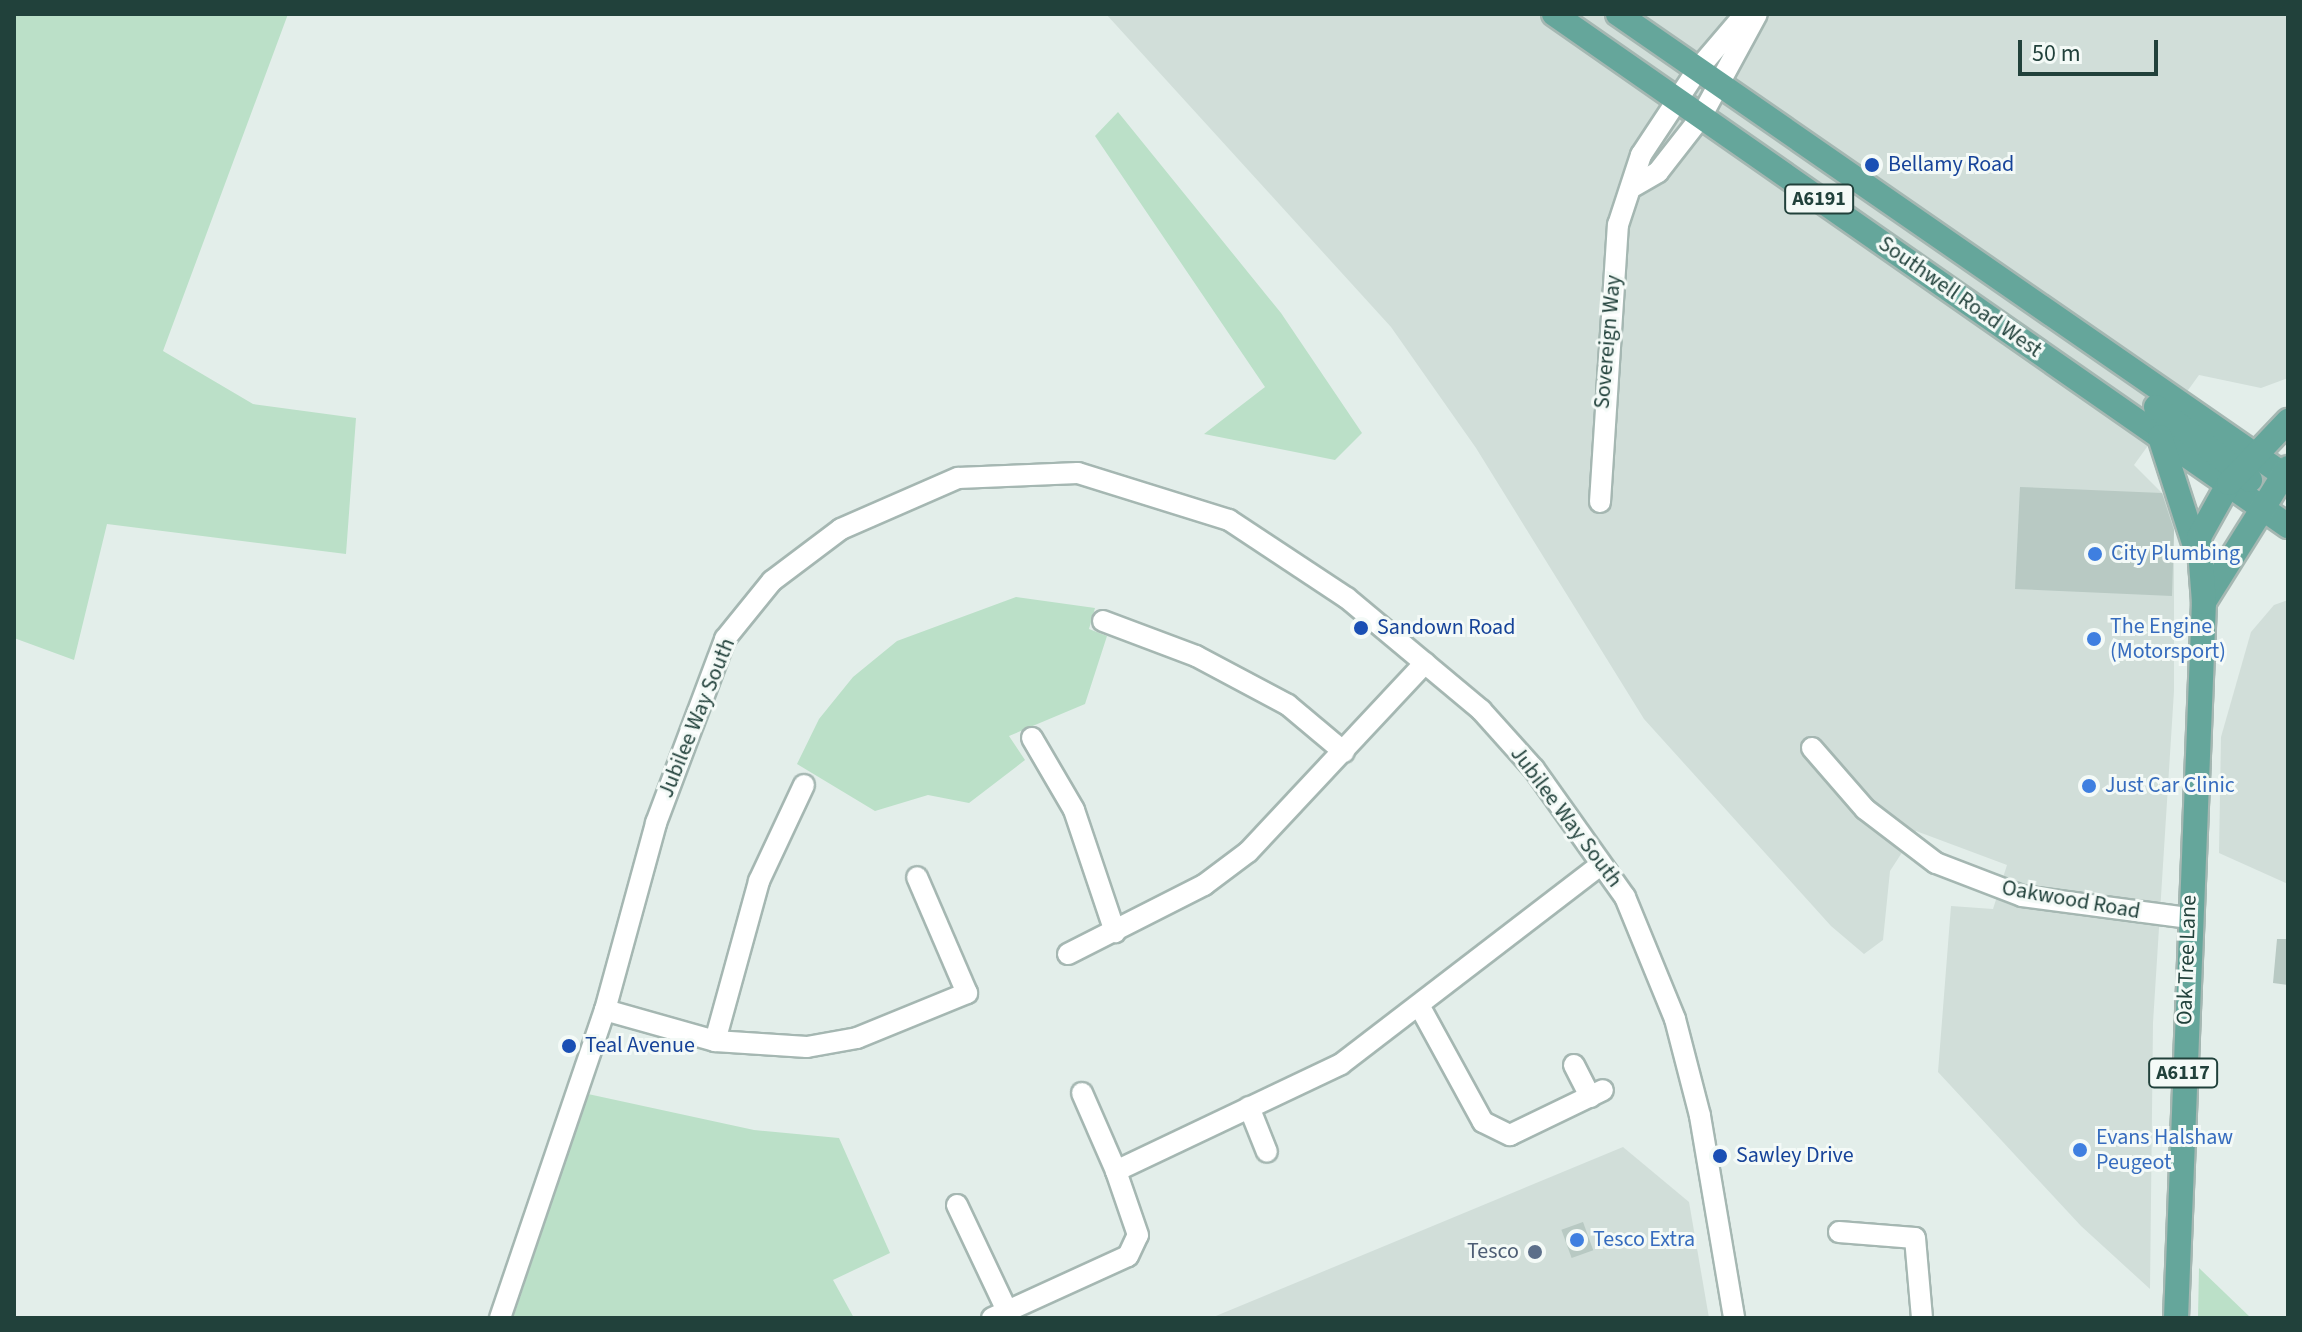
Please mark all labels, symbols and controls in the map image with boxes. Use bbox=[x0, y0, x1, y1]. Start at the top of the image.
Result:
scale bar bbox=[2022, 24, 2162, 74]
text: 50 m bbox=[2032, 36, 2081, 71]
place label: Bellamy Road bbox=[1888, 152, 2014, 178]
marker: Bellamy Road bbox=[1863, 156, 1881, 174]
road number: A6191 bbox=[1783, 183, 1855, 215]
street label: Southwell Road West bbox=[1873, 231, 2047, 363]
street label: Sovereign Way bbox=[1589, 274, 1627, 410]
place label: City Plumbing bbox=[2111, 541, 2240, 567]
marker: City Plumbing bbox=[2086, 545, 2104, 563]
place label: The Engine (Motorsport) bbox=[2110, 613, 2226, 664]
place label: Sandown Road bbox=[1377, 615, 1515, 641]
marker: Sandown Road bbox=[1352, 619, 1370, 637]
marker: The Engine (Motorsport) bbox=[2085, 630, 2103, 648]
street label: Jubilee Way South bbox=[653, 634, 741, 802]
street label: Jubilee Way South bbox=[1504, 741, 1628, 893]
place label: Just Car Clinic bbox=[2105, 773, 2235, 799]
marker: Just Car Clinic bbox=[2080, 777, 2098, 795]
street label: Oakwood Road bbox=[2000, 875, 2142, 925]
street label: Oak Tree Lane bbox=[2172, 895, 2202, 1025]
place label: Teal Avenue bbox=[585, 1033, 695, 1059]
marker: Teal Avenue bbox=[560, 1037, 578, 1055]
road number: A6117 bbox=[2147, 1057, 2219, 1089]
place label: Evans Halshaw Peugeot bbox=[2096, 1124, 2233, 1176]
marker: Evans Halshaw Peugeot bbox=[2071, 1141, 2089, 1159]
place label: Sawley Drive bbox=[1736, 1143, 1854, 1169]
marker: Sawley Drive bbox=[1711, 1147, 1729, 1165]
place label: Tesco Extra bbox=[1593, 1227, 1695, 1253]
marker: Tesco Extra bbox=[1568, 1231, 1586, 1249]
place label: Tesco bbox=[1467, 1239, 1519, 1265]
marker: Tesco bbox=[1526, 1243, 1544, 1261]

